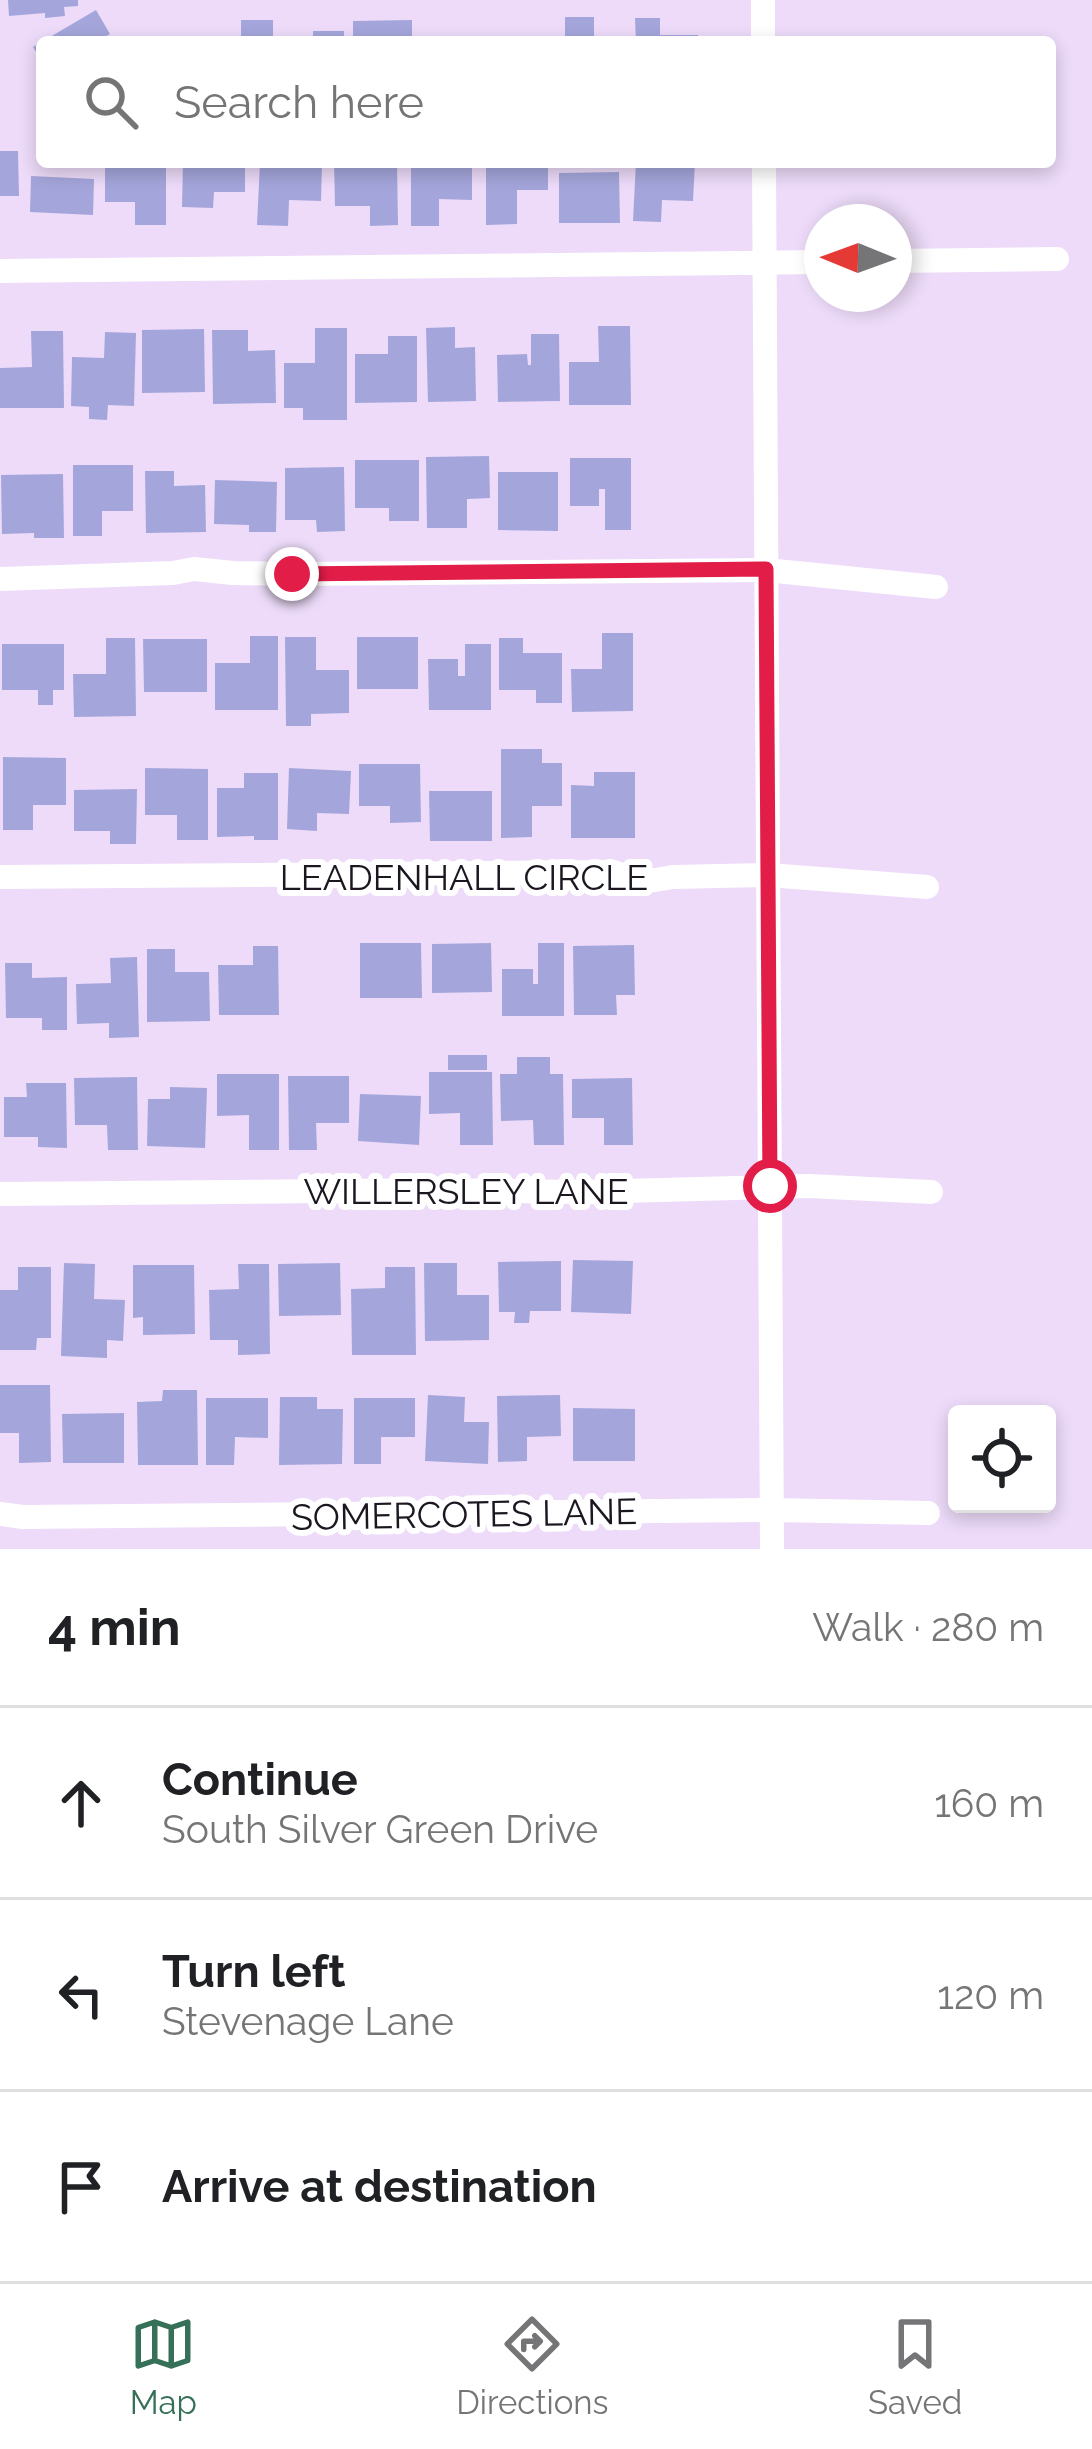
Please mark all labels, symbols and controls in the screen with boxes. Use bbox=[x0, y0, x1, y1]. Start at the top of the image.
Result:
search box bbox=[36, 36, 1056, 168]
icon: search bbox=[78, 69, 144, 135]
text: Search here bbox=[174, 76, 424, 129]
north arrow bbox=[804, 204, 912, 312]
route end bbox=[265, 547, 319, 601]
street label: LEADENHALL CIRCLE bbox=[280, 856, 648, 898]
route start bbox=[743, 1159, 797, 1213]
street label: WILLERSLEY LANE bbox=[303, 1170, 629, 1212]
map controls bbox=[948, 1405, 1056, 1513]
button: locate bbox=[948, 1405, 1056, 1513]
street label: SOMERCOTES LANE bbox=[291, 1490, 637, 1538]
text: 4 min bbox=[48, 1597, 181, 1657]
text: Walk · 280 m bbox=[812, 1604, 1044, 1650]
text: Continue bbox=[162, 1753, 358, 1806]
icon: ahead bbox=[48, 1770, 114, 1836]
text: 160 m bbox=[934, 1780, 1044, 1826]
text: South Silver Green Drive bbox=[162, 1806, 598, 1852]
text: Turn left bbox=[162, 1945, 345, 1998]
icon: left bbox=[48, 1962, 114, 2028]
text: 120 m bbox=[937, 1972, 1044, 2018]
text: Stevenage Lane bbox=[162, 1998, 454, 2044]
icon: arrive bbox=[48, 2154, 114, 2220]
text: Arrive at destination bbox=[162, 2160, 597, 2213]
tab: Map bbox=[130, 2311, 197, 2422]
tab: Directions bbox=[456, 2311, 609, 2422]
tab: Saved bbox=[868, 2311, 962, 2422]

